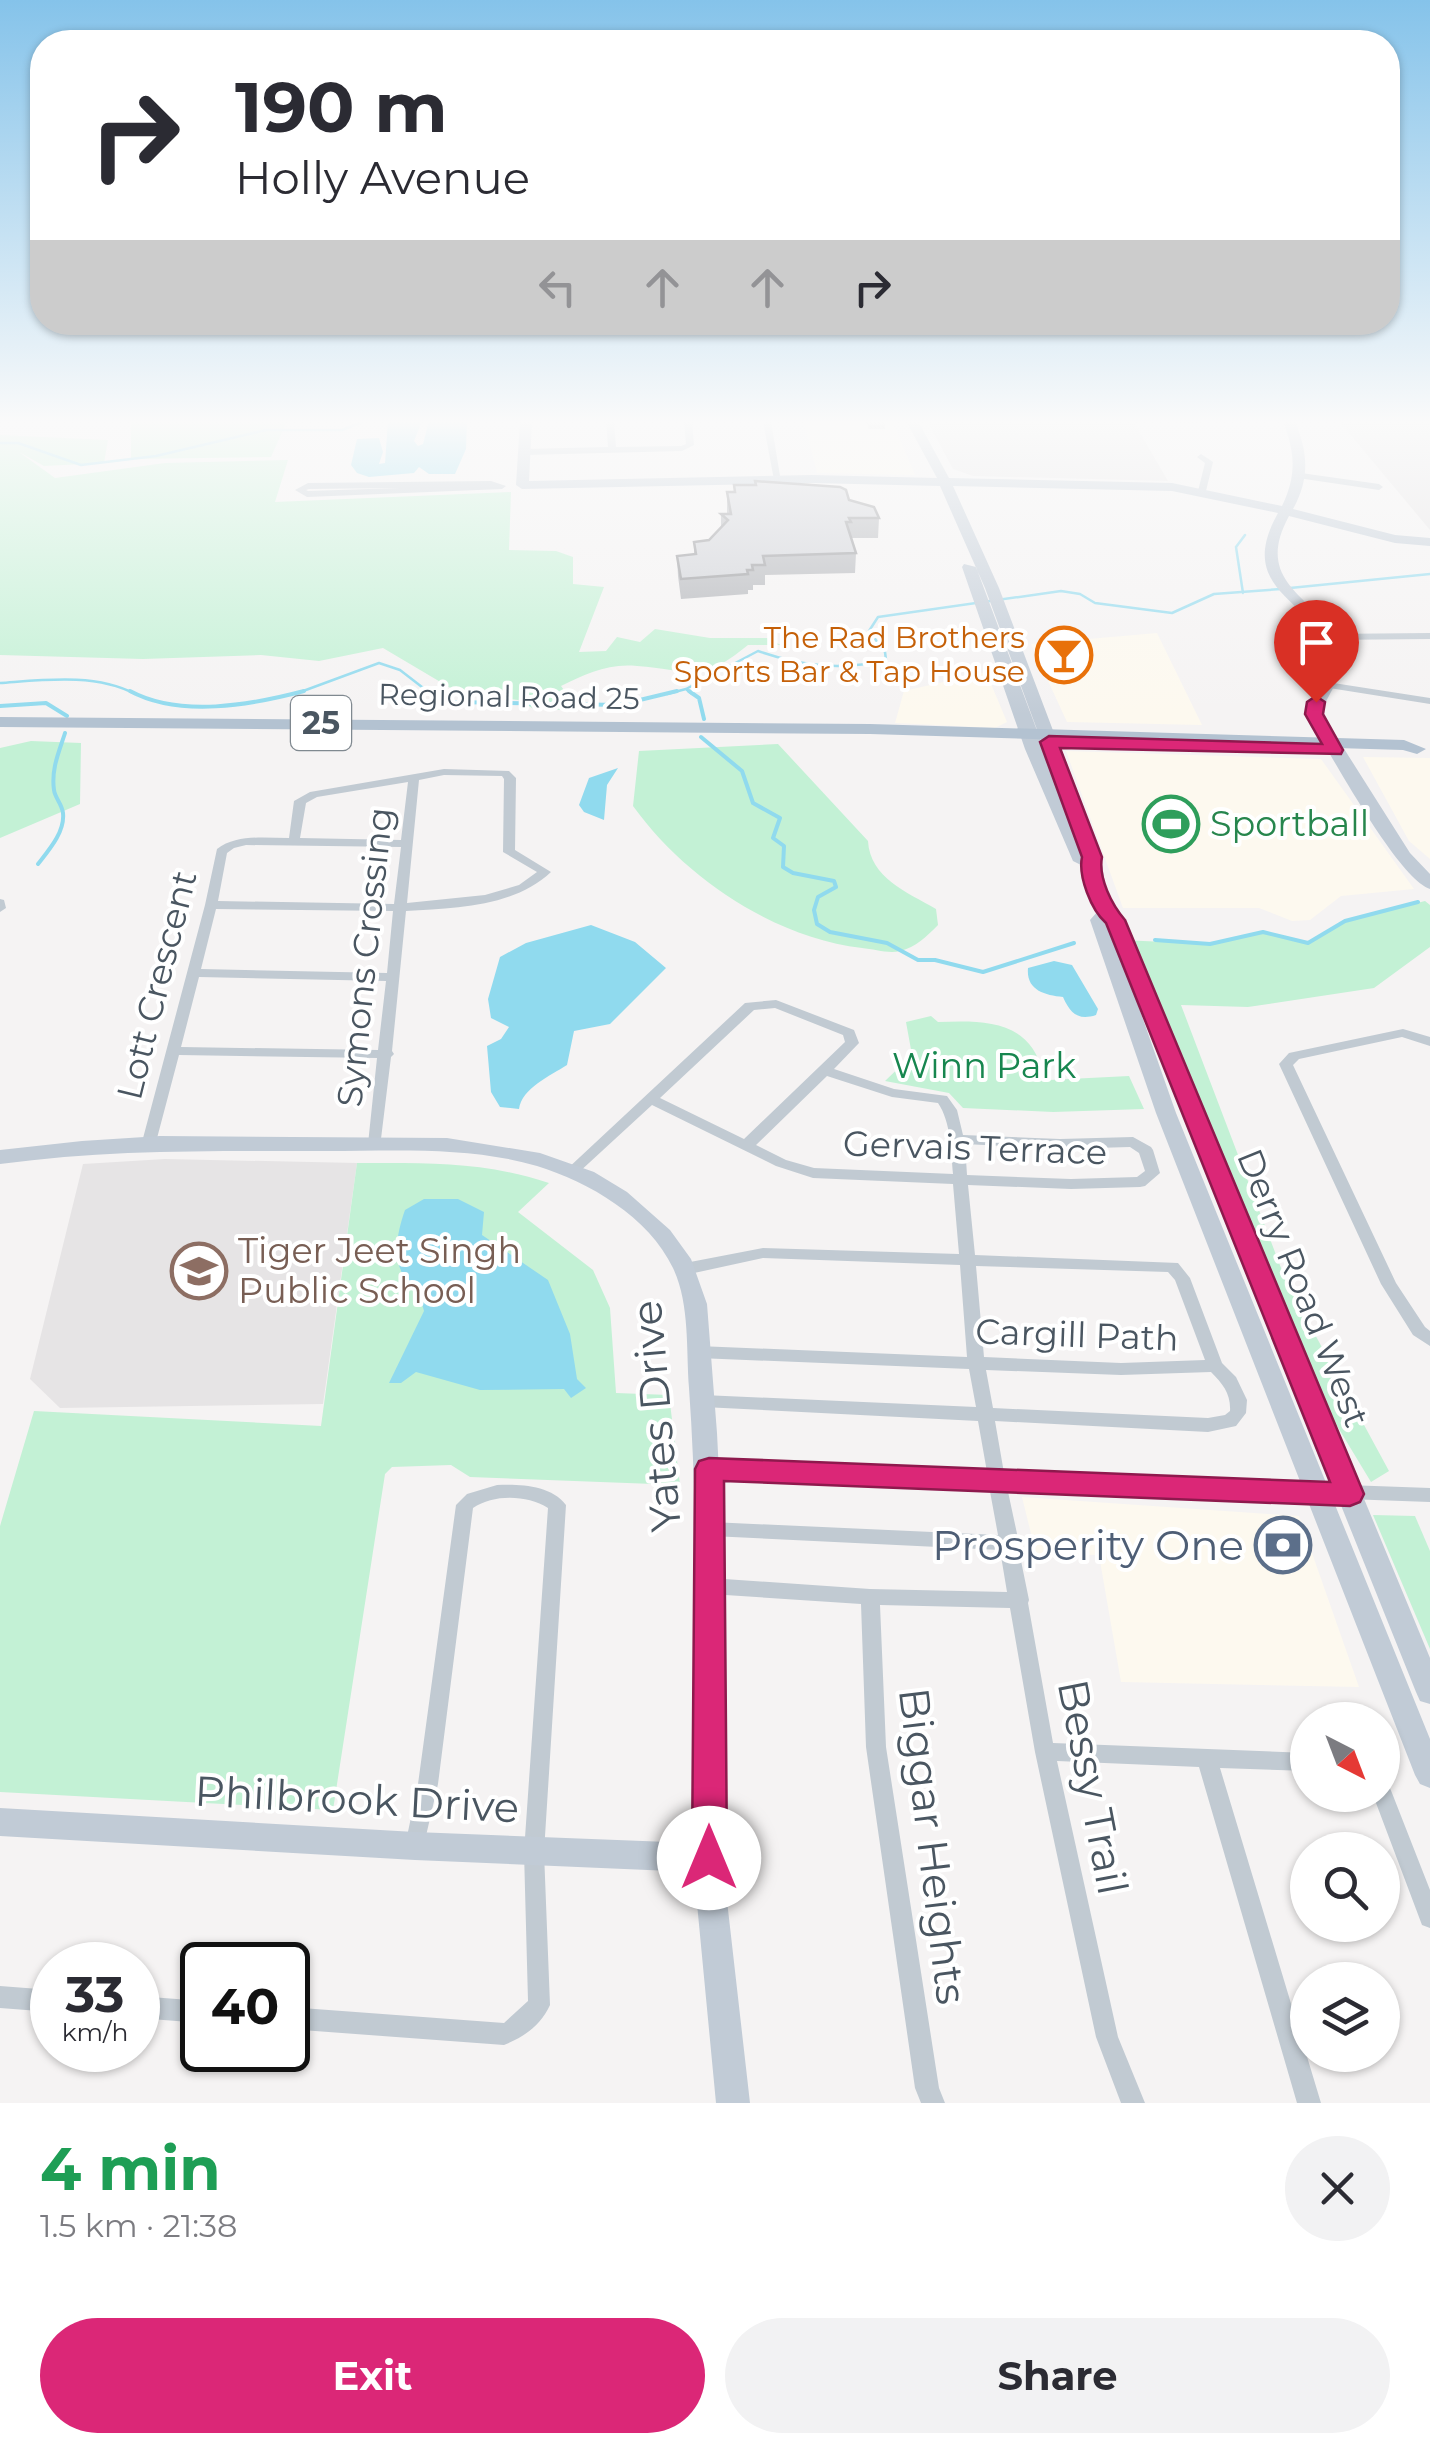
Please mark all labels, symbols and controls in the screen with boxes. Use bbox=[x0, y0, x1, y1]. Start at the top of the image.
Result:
text: 190 m bbox=[235, 64, 448, 150]
icon: right bbox=[70, 70, 200, 200]
text: Holly Avenue bbox=[235, 150, 530, 205]
icon: left bbox=[530, 260, 585, 315]
icon: ahead bbox=[635, 260, 690, 315]
icon: ahead bbox=[740, 260, 795, 315]
icon: right bbox=[845, 260, 900, 315]
pin bbox=[1274, 600, 1359, 703]
icon: arrive bbox=[1289, 615, 1344, 670]
place label: The Rad Brothers Sports Bar & Tap House bbox=[674, 619, 1025, 690]
bar icon: The Rad Brothers Sports Bar & Tap House bbox=[1034, 625, 1094, 685]
street label: Regional Road 25 bbox=[378, 676, 640, 717]
road number: 25 bbox=[291, 696, 351, 750]
sports icon: Sportball bbox=[1141, 794, 1201, 854]
place label: Sportball bbox=[1210, 802, 1369, 845]
street label: Symons Crossing bbox=[327, 805, 402, 1109]
street label: Lott Crescent bbox=[107, 866, 206, 1104]
park label: Winn Park bbox=[892, 1044, 1076, 1087]
street label: Gervais Terrace bbox=[842, 1121, 1108, 1174]
street label: Derry Road West bbox=[1228, 1143, 1379, 1433]
place label: Tiger Jeet Singh Public School bbox=[238, 1229, 521, 1312]
school or university icon: Tiger Jeet Singh Public School bbox=[169, 1241, 229, 1301]
street label: Yates Drive bbox=[620, 1298, 692, 1534]
street label: Cargill Path bbox=[975, 1309, 1179, 1360]
bank icon: Prosperity One bbox=[1253, 1515, 1313, 1575]
place label: Prosperity One bbox=[932, 1519, 1244, 1571]
street label: Bessy Trail bbox=[1047, 1675, 1139, 1899]
street label: Biggar Heights bbox=[888, 1685, 978, 2007]
north arrow bbox=[1290, 1702, 1400, 1812]
map controls bbox=[1290, 1702, 1400, 2072]
street label: Philbrook Drive bbox=[193, 1765, 521, 1833]
position arrow bbox=[657, 1806, 761, 1910]
button: search bbox=[1290, 1832, 1400, 1942]
speed limit sign: 40 bbox=[180, 1942, 310, 2072]
button: layers bbox=[1290, 1962, 1400, 2072]
text: 33 bbox=[66, 1964, 124, 2025]
text: km/h bbox=[62, 2017, 128, 2047]
text: 4 min bbox=[40, 2132, 221, 2205]
button: close bbox=[1285, 2136, 1390, 2241]
text: 1.5 km · 21:38 bbox=[40, 2206, 237, 2245]
button: Exit bbox=[40, 2318, 705, 2433]
button: Share bbox=[725, 2318, 1390, 2433]

